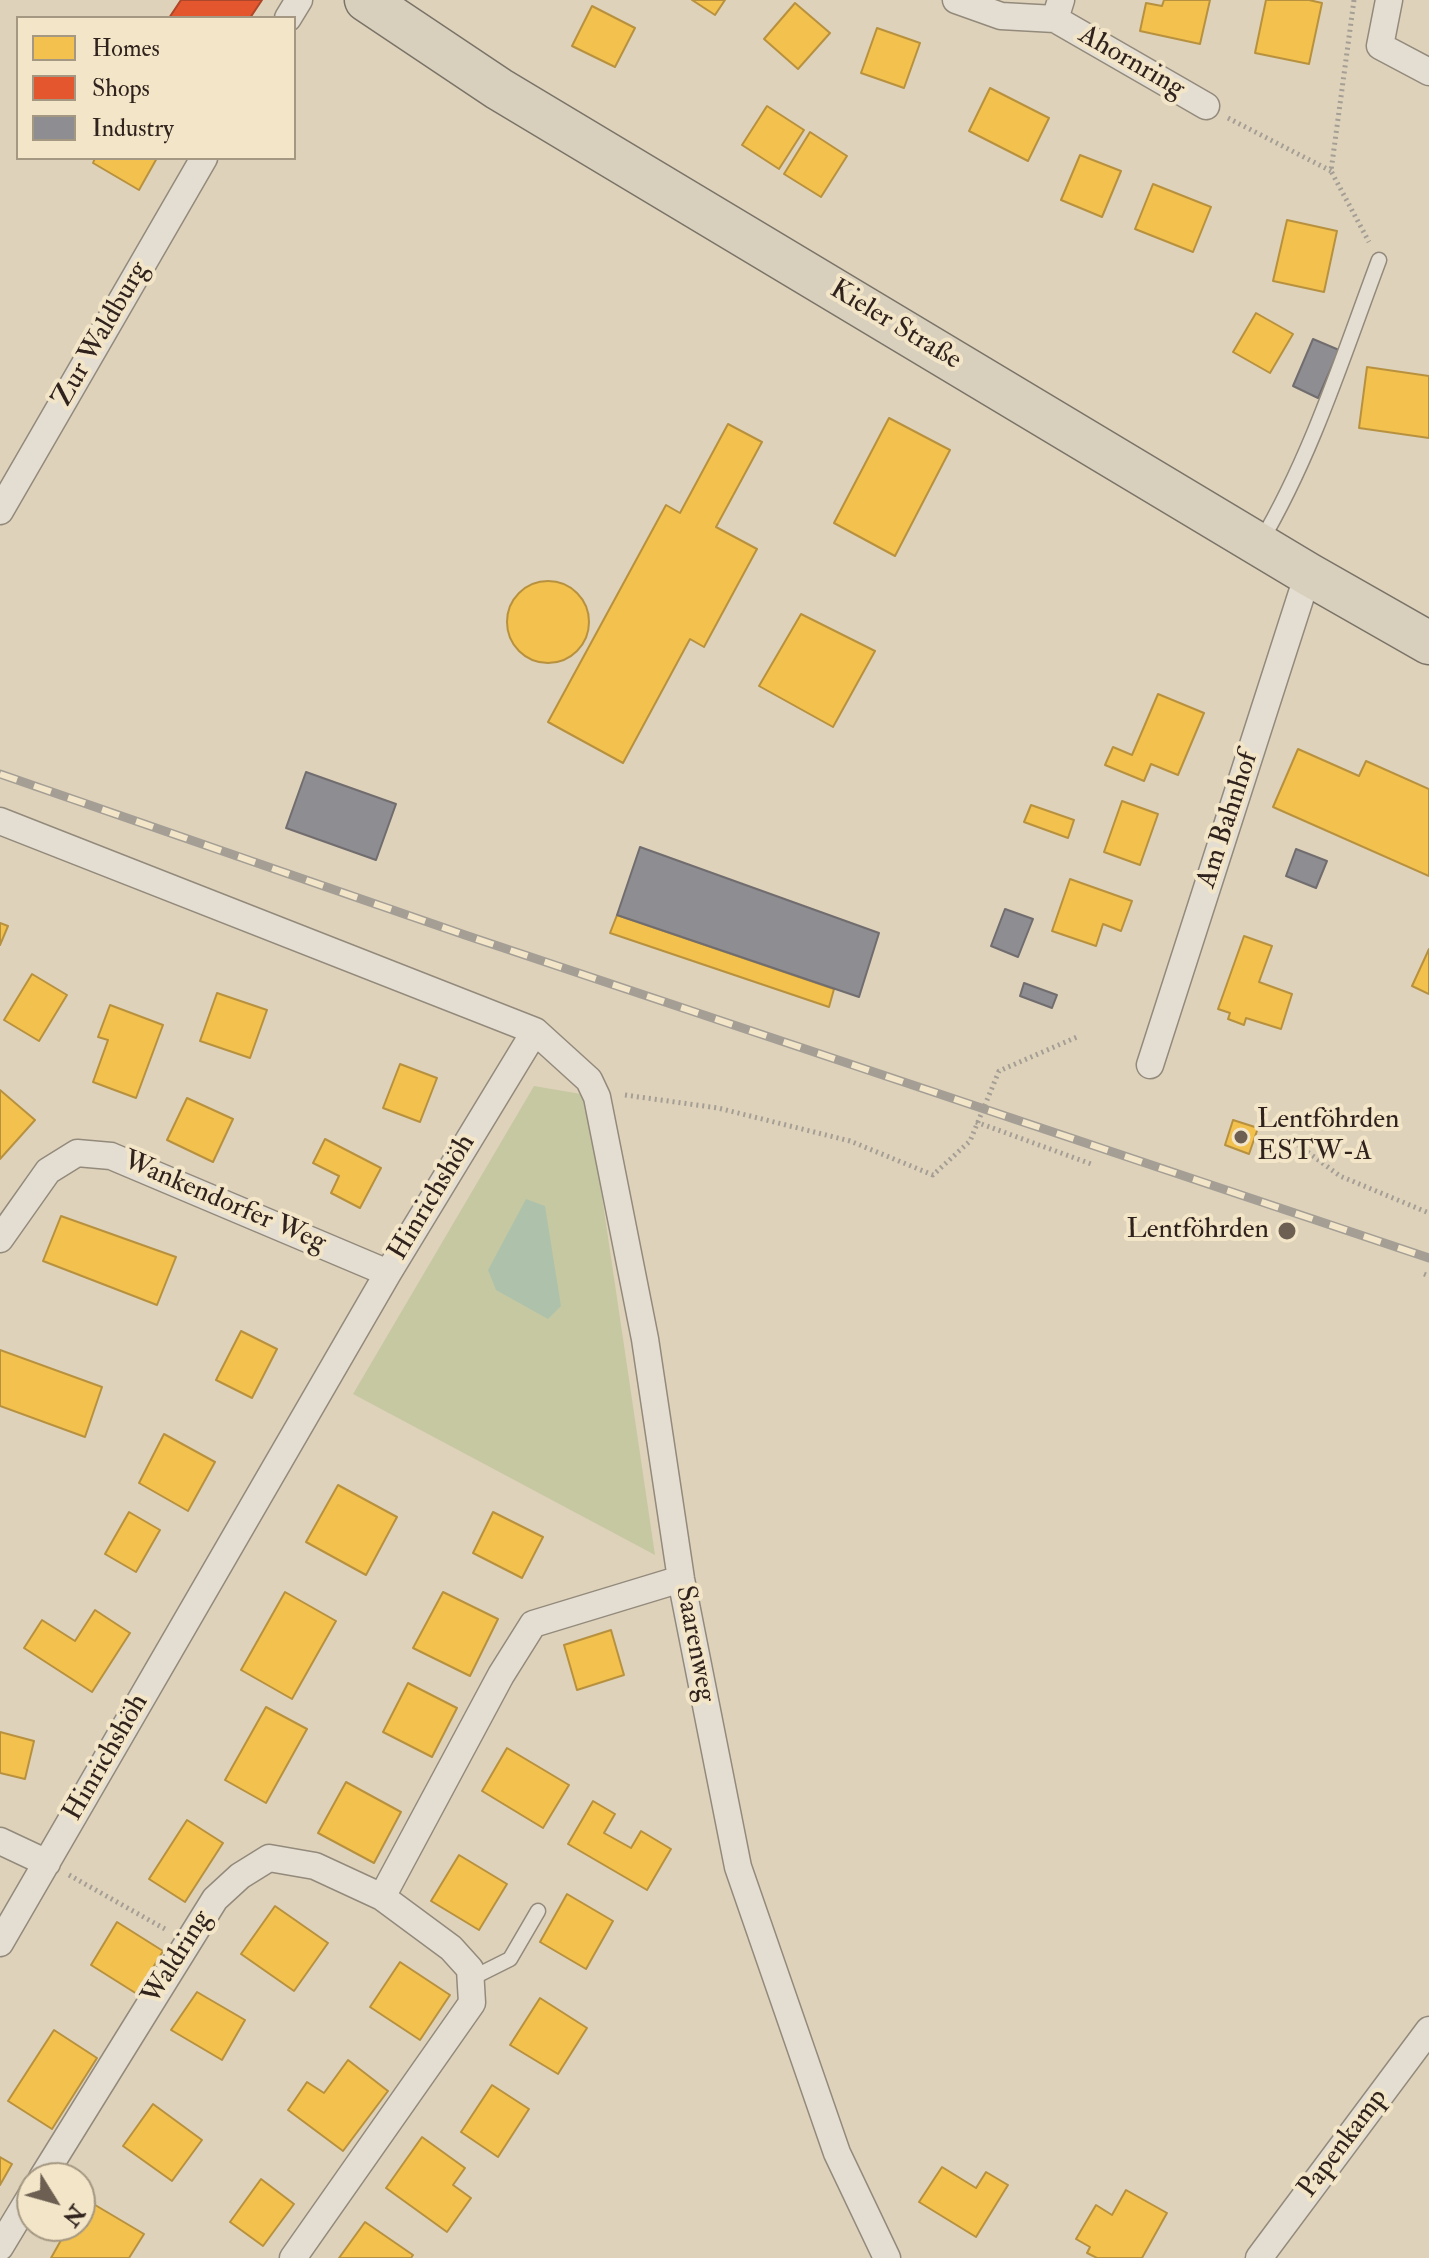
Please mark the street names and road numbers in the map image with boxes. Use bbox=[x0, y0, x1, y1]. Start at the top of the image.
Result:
street label: Ahornring bbox=[1072, 19, 1190, 107]
street label: Zur Waldburg bbox=[47, 256, 157, 414]
street label: Kieler Straße bbox=[823, 274, 967, 378]
street label: Am Bahnhof bbox=[1191, 747, 1267, 893]
street label: Hinrichshöh bbox=[382, 1129, 484, 1267]
street label: Wankendorfer Weg bbox=[118, 1145, 330, 1261]
street label: Saarenweg bbox=[666, 1583, 722, 1705]
street label: Hinrichshöh bbox=[57, 1689, 157, 1827]
street label: Waldring bbox=[136, 1905, 220, 2011]
street label: Papenkamp bbox=[1292, 2083, 1396, 2205]

